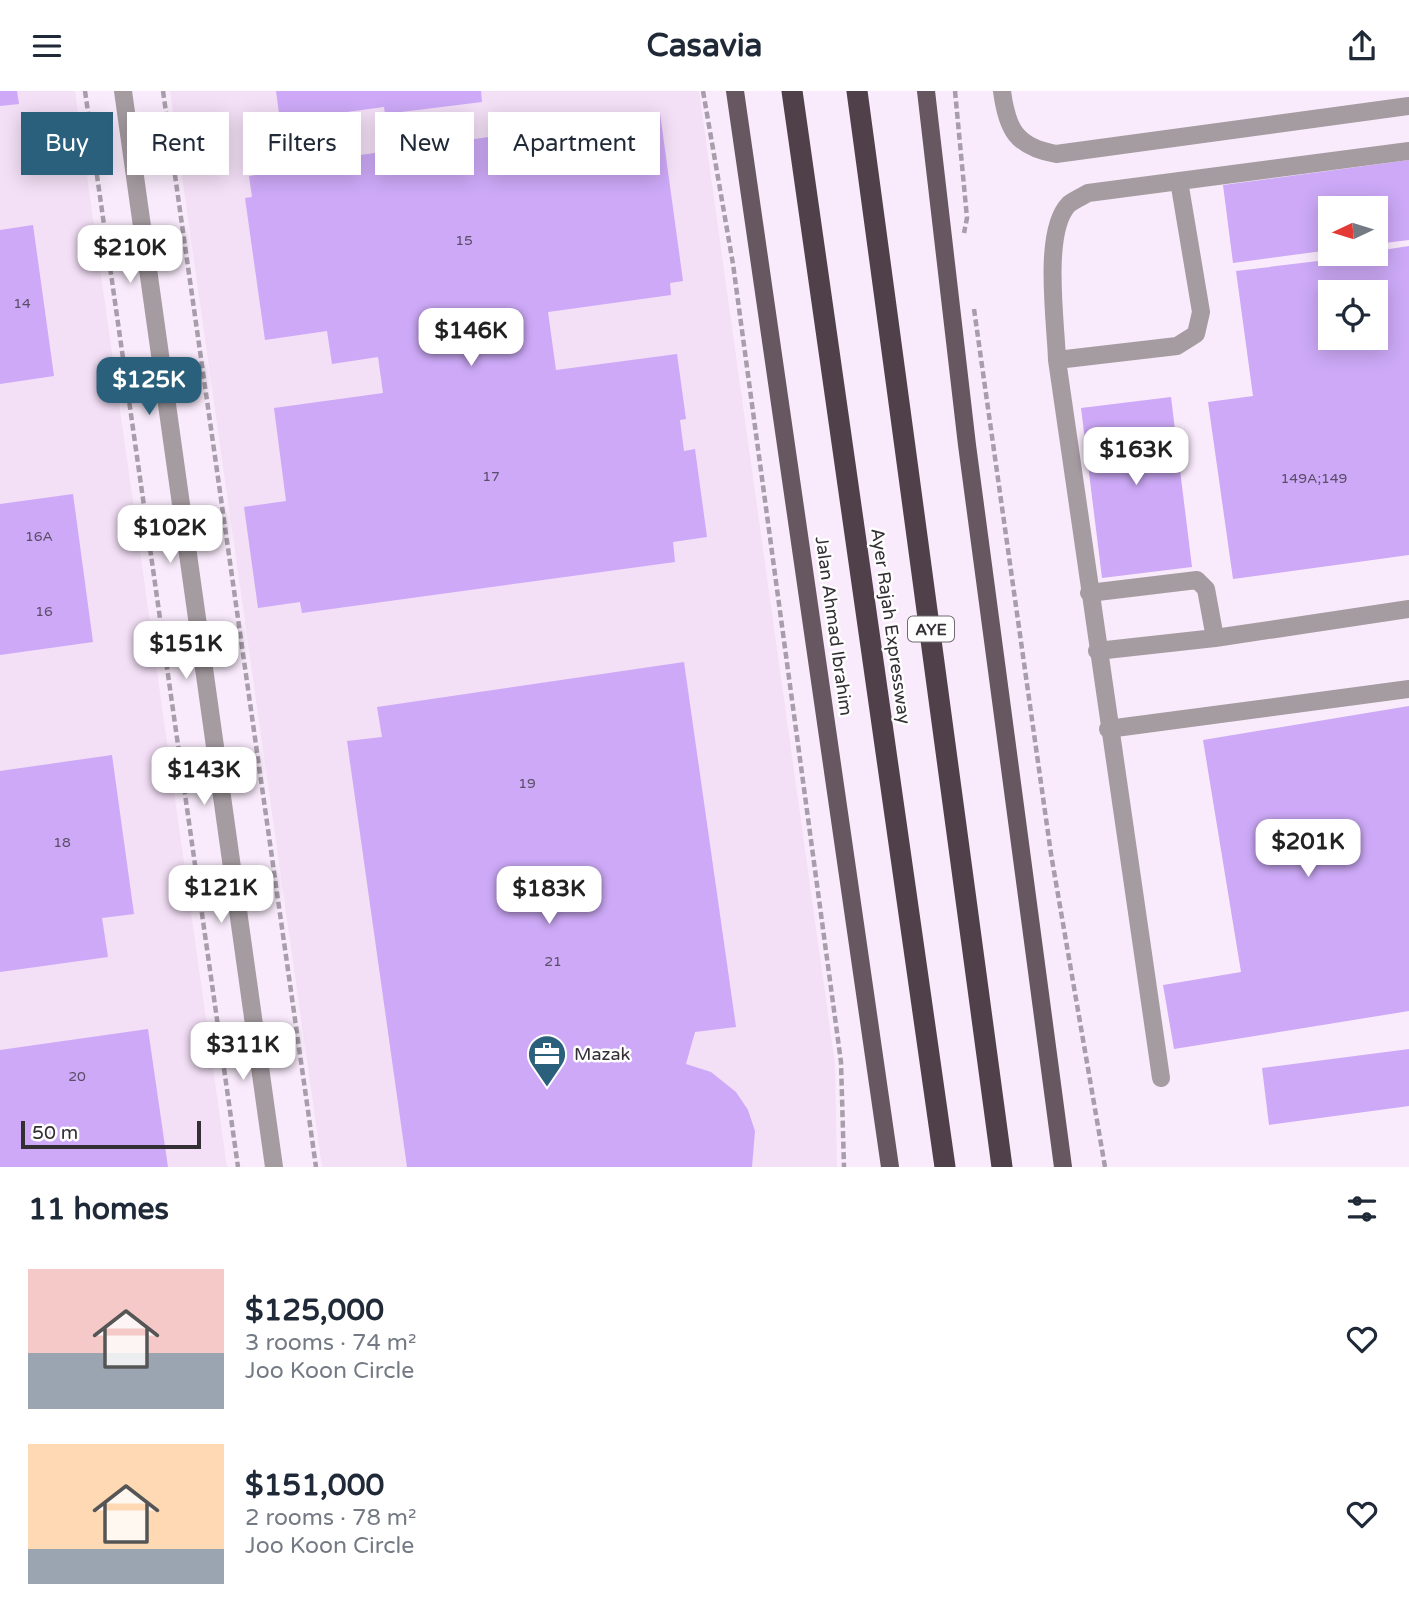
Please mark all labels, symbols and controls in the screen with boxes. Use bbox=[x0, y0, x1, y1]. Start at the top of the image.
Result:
icon: menu bbox=[28, 27, 66, 65]
text: Casavia bbox=[646, 27, 763, 65]
icon: share bbox=[1343, 27, 1381, 65]
chip: Buy bbox=[21, 112, 113, 175]
chip: Rent bbox=[127, 112, 229, 175]
chip: Filters bbox=[243, 112, 361, 175]
chip: New bbox=[375, 112, 474, 175]
chip: Apartment bbox=[488, 112, 660, 175]
north arrow bbox=[1318, 196, 1388, 266]
map controls bbox=[1318, 196, 1388, 350]
pin: $210K bbox=[81, 225, 179, 285]
house number: 15 bbox=[455, 232, 473, 249]
text: $210K bbox=[94, 234, 166, 262]
button: locate bbox=[1318, 280, 1388, 350]
house number: 14 bbox=[13, 295, 31, 312]
pin: $146K bbox=[422, 309, 520, 368]
text: $146K bbox=[435, 317, 507, 345]
pin: $125K bbox=[100, 357, 198, 417]
text: $125K bbox=[113, 366, 185, 394]
pin: $163K bbox=[1087, 427, 1185, 487]
text: $163K bbox=[1100, 436, 1172, 464]
house number: 17 bbox=[482, 468, 500, 485]
house number: 149A;149 bbox=[1281, 470, 1347, 487]
pin: $102K bbox=[121, 505, 219, 565]
text: $102K bbox=[134, 514, 206, 542]
street label: Ayer Rajah Expressway bbox=[866, 527, 916, 726]
house number: 16A bbox=[25, 528, 53, 545]
street label: Jalan Ahmad Ibrahim bbox=[811, 535, 857, 717]
house number: 16 bbox=[35, 603, 53, 620]
road number: AYE bbox=[908, 617, 954, 642]
pin: $151K bbox=[137, 621, 235, 681]
text: $151K bbox=[150, 630, 222, 658]
pin: $143K bbox=[155, 747, 253, 807]
text: $143K bbox=[168, 756, 240, 784]
house number: 19 bbox=[518, 775, 536, 792]
pin: $201K bbox=[1259, 819, 1357, 879]
text: $201K bbox=[1272, 828, 1344, 856]
house number: 18 bbox=[53, 834, 71, 851]
pin: $121K bbox=[172, 865, 270, 925]
pin: $183K bbox=[500, 867, 598, 926]
text: $121K bbox=[185, 874, 257, 902]
text: $183K bbox=[513, 875, 585, 903]
house number: 21 bbox=[544, 953, 562, 970]
pin: $311K bbox=[194, 1023, 292, 1082]
text: $311K bbox=[207, 1031, 279, 1059]
office icon: Mazak bbox=[526, 1033, 568, 1088]
place label: Mazak bbox=[574, 1043, 631, 1065]
house number: 20 bbox=[68, 1068, 86, 1085]
scale bar bbox=[21, 1118, 201, 1150]
text: 50 m bbox=[32, 1122, 78, 1144]
icon: filters bbox=[1343, 1190, 1381, 1228]
text: 11 homes bbox=[28, 1191, 169, 1228]
text: $125,000 bbox=[245, 1292, 384, 1329]
icon: home bbox=[84, 1297, 168, 1381]
icon: heart bbox=[1343, 1320, 1381, 1358]
text: 3 rooms · 74 m² bbox=[245, 1329, 416, 1357]
text: Joo Koon Circle bbox=[245, 1357, 414, 1385]
text: $151,000 bbox=[245, 1467, 384, 1504]
icon: home bbox=[84, 1472, 168, 1556]
icon: heart bbox=[1343, 1495, 1381, 1533]
text: 2 rooms · 78 m² bbox=[245, 1504, 416, 1532]
text: Joo Koon Circle bbox=[245, 1532, 414, 1560]

